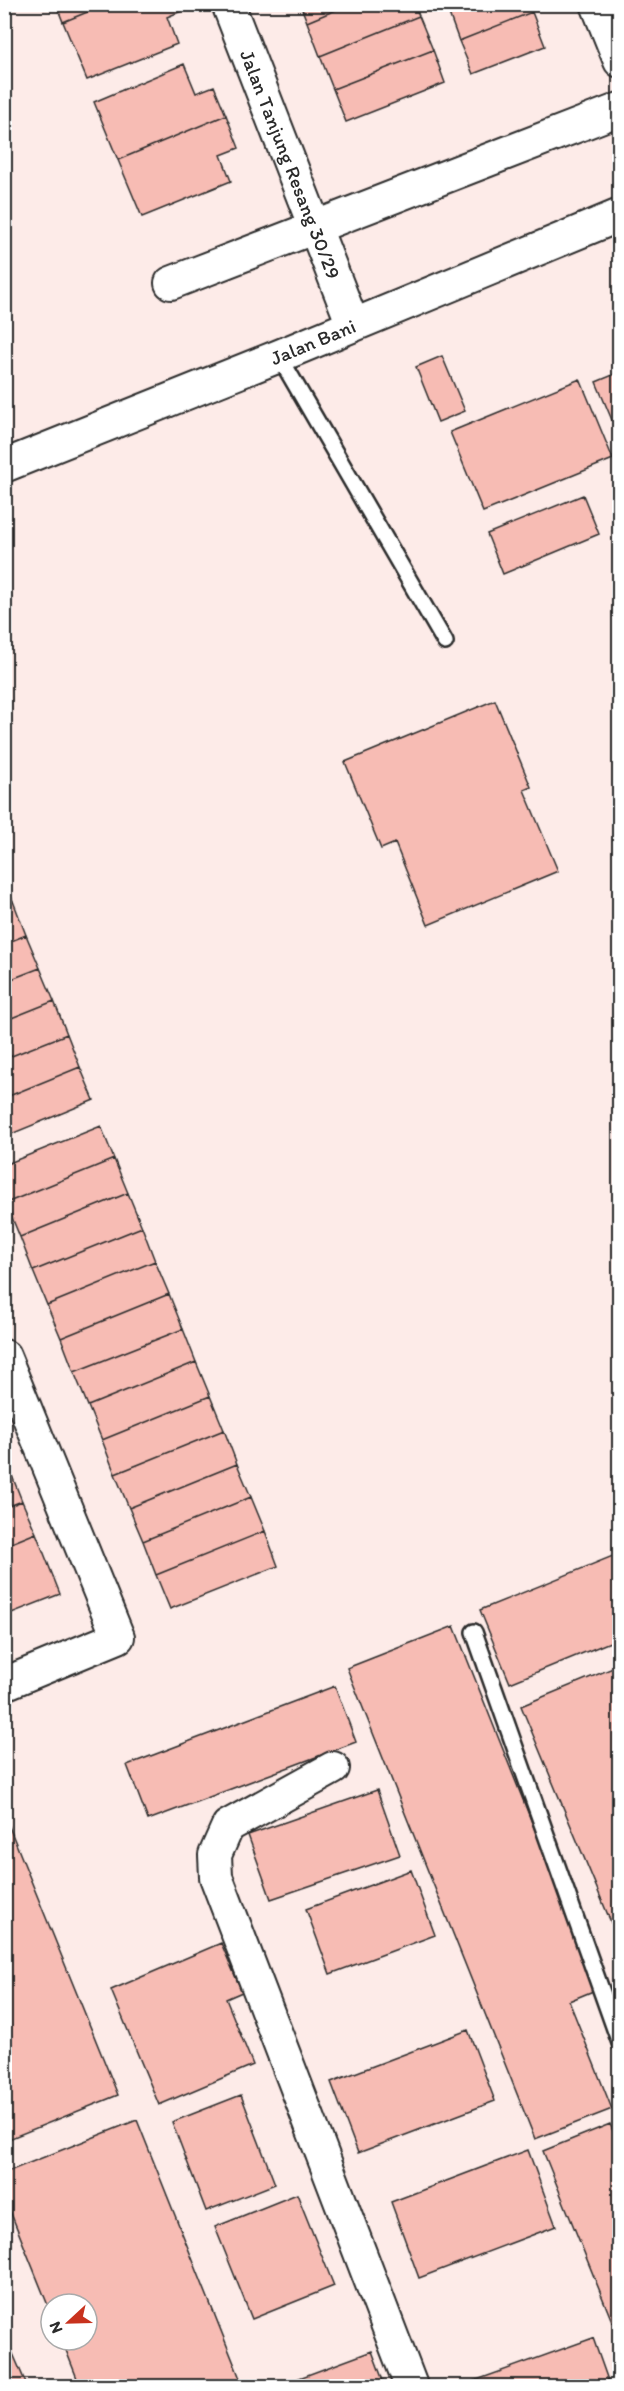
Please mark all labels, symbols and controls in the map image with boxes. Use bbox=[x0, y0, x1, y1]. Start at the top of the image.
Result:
street label: Jalan Tanjung Resang 30/29 bbox=[235, 46, 346, 282]
street label: Jalan Bani bbox=[267, 314, 359, 370]
north arrow bbox=[39, 2292, 99, 2352]
text: N bbox=[45, 2319, 66, 2336]

